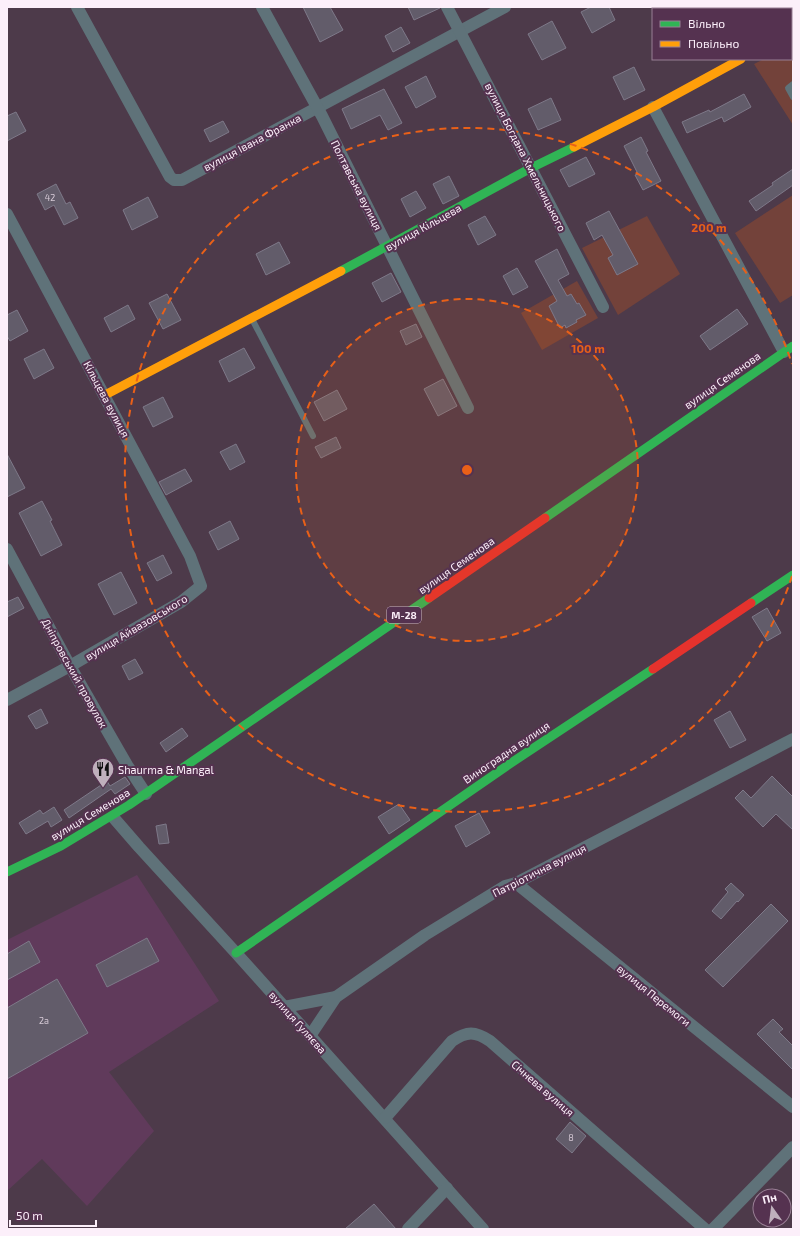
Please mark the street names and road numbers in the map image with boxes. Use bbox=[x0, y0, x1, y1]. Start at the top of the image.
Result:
street label: вулиця Богдана Хмельницького bbox=[482, 81, 569, 234]
street label: вулиця Івана Франка bbox=[201, 111, 304, 174]
street label: Полтавська вулиця bbox=[328, 138, 385, 233]
street label: вулиця Кільцева bbox=[383, 201, 464, 254]
street label: вулиця Семенова bbox=[681, 349, 763, 412]
street label: Кільцева вулиця bbox=[80, 358, 133, 440]
street label: вулиця Семенова bbox=[415, 534, 497, 597]
street label: вулиця Айвазовського bbox=[83, 591, 190, 664]
road number: М-28 bbox=[387, 607, 421, 623]
street label: Дніпровський провулок bbox=[39, 616, 111, 731]
street label: Виноградна вулиця bbox=[460, 718, 552, 787]
street label: вулиця Семенова bbox=[48, 785, 133, 844]
street label: Патріотична вулиця bbox=[490, 841, 589, 900]
street label: вулиця Перемоги bbox=[614, 961, 693, 1029]
street label: вулиця Гуляєва bbox=[266, 988, 329, 1056]
street label: Січнева вулиця bbox=[508, 1057, 577, 1119]

